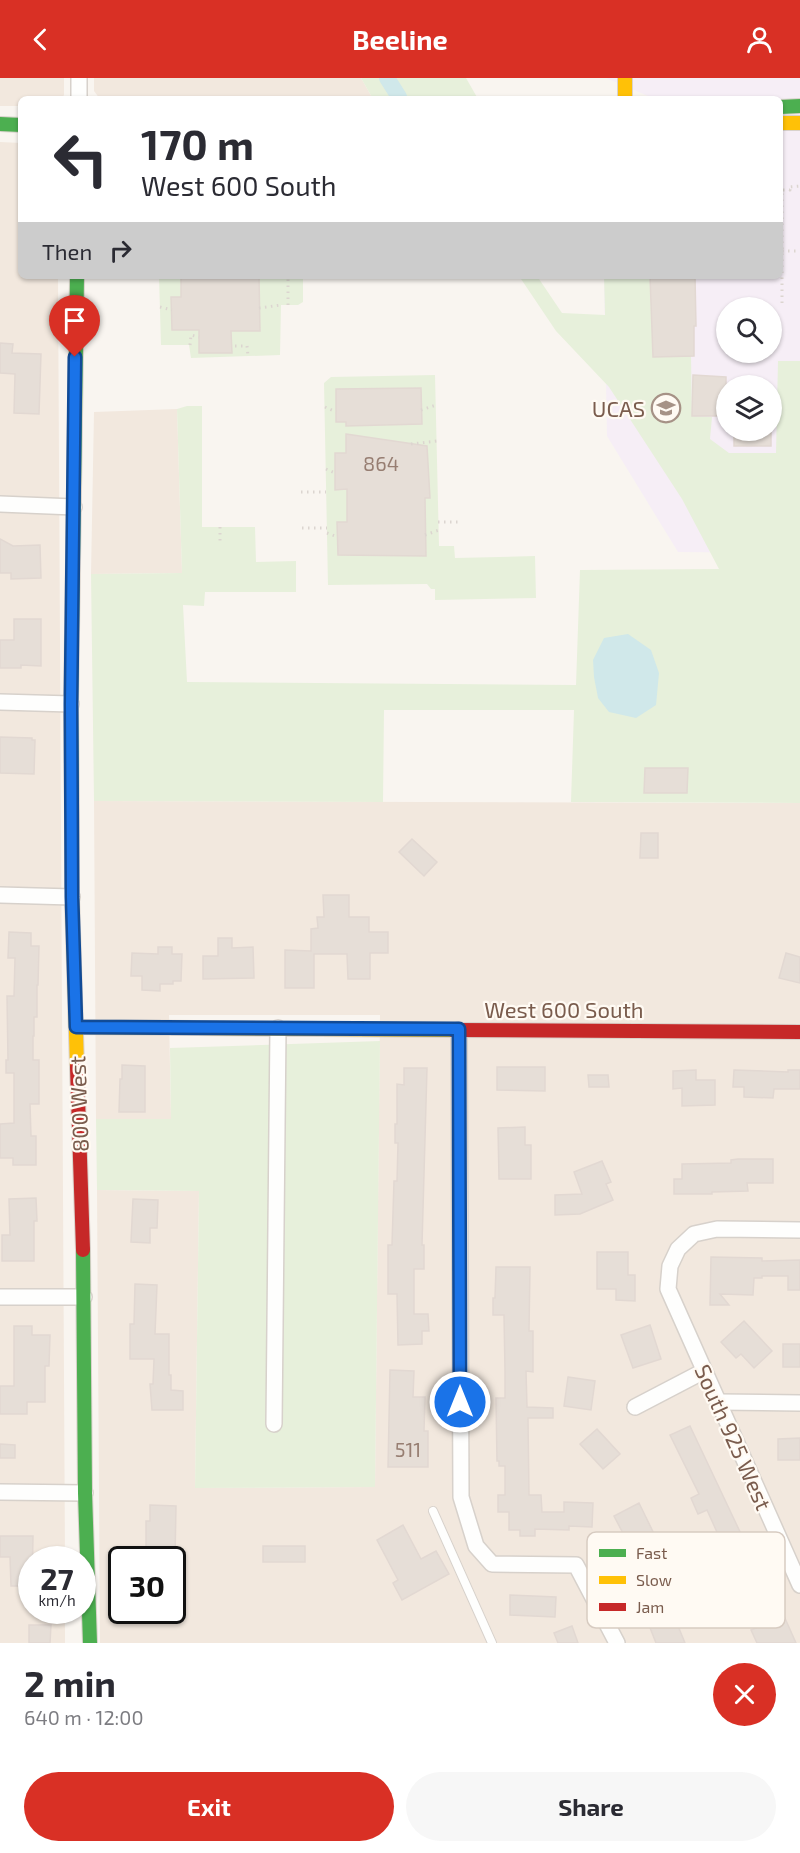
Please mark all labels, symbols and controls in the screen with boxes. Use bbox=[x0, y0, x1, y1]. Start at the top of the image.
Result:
icon: back bbox=[24, 23, 57, 56]
text: Beeline bbox=[352, 23, 448, 55]
icon: person bbox=[743, 23, 776, 56]
text: 170 m bbox=[141, 118, 254, 168]
icon: left bbox=[42, 120, 120, 198]
text: West 600 South bbox=[141, 169, 337, 201]
icon: right bbox=[104, 234, 137, 267]
text: Then bbox=[42, 238, 92, 264]
pin bbox=[49, 295, 100, 357]
map controls bbox=[716, 297, 782, 441]
button: search bbox=[716, 297, 782, 363]
icon: arrive bbox=[58, 304, 91, 337]
button: layers bbox=[716, 375, 782, 441]
school or university icon: UCAS bbox=[650, 392, 682, 424]
place label: UCAS bbox=[592, 395, 645, 421]
house number: 864 bbox=[363, 451, 399, 475]
street label: West 600 South bbox=[484, 996, 644, 1022]
street label: 800 West bbox=[63, 1055, 93, 1153]
street label: South 925 West bbox=[690, 1360, 778, 1514]
position arrow bbox=[428, 1370, 492, 1434]
house number: 511 bbox=[395, 1437, 421, 1461]
legend bbox=[587, 1532, 785, 1628]
text: Fast bbox=[636, 1543, 667, 1562]
speed limit sign: 30 bbox=[108, 1546, 186, 1624]
text: 27 bbox=[40, 1560, 74, 1596]
text: Slow bbox=[636, 1570, 672, 1589]
text: km/h bbox=[38, 1591, 76, 1609]
text: Jam bbox=[636, 1597, 664, 1616]
text: 2 min bbox=[24, 1661, 116, 1704]
button: close bbox=[713, 1663, 776, 1726]
text: 640 m · 12:00 bbox=[24, 1705, 143, 1729]
button: Exit bbox=[24, 1772, 394, 1841]
button: Share bbox=[406, 1772, 776, 1841]

